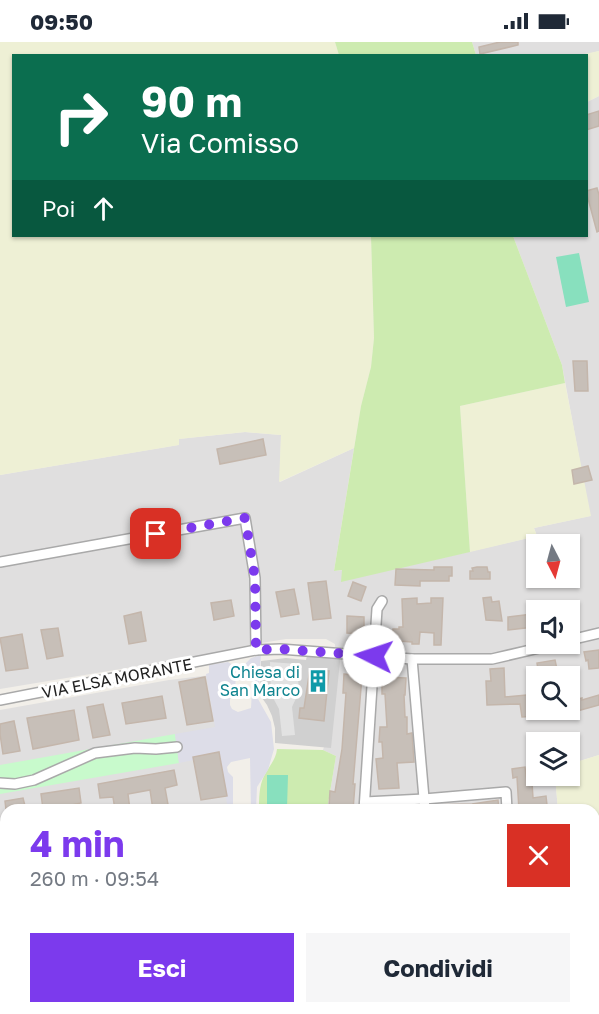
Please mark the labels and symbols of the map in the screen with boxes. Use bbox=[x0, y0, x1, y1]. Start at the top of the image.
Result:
pin bbox=[130, 508, 181, 559]
north arrow bbox=[526, 534, 580, 588]
position arrow bbox=[342, 624, 406, 688]
street label: VIA ELSA MORANTE bbox=[40, 654, 194, 702]
place label: Chiesa di San Marco bbox=[220, 662, 300, 700]
building icon: Chiesa di San Marco bbox=[305, 668, 331, 694]

